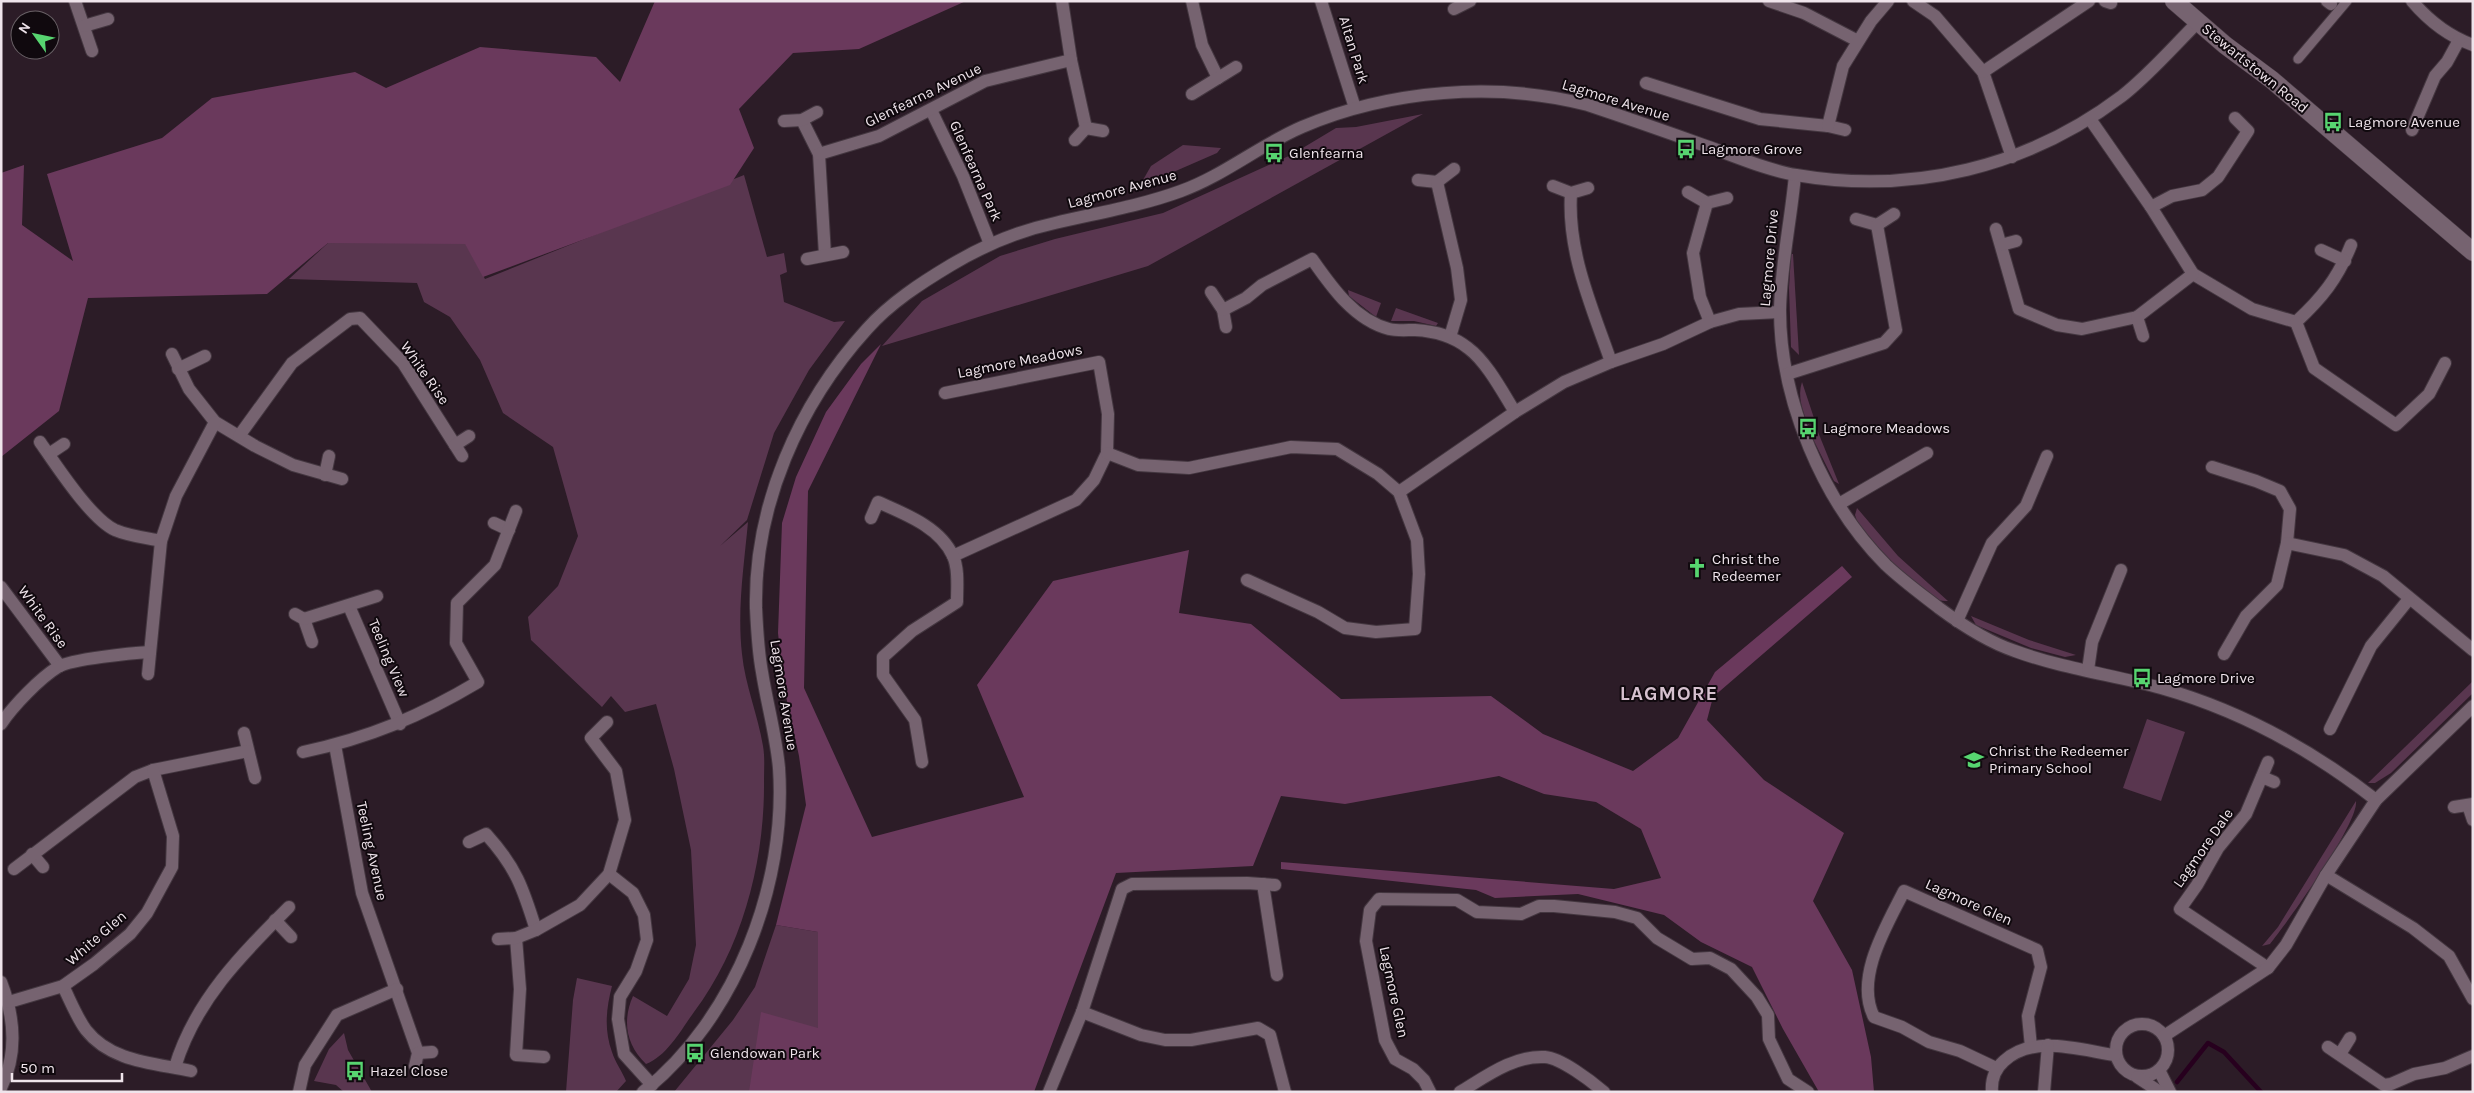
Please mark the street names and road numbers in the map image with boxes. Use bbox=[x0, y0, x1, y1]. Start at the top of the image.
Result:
street label: Altan Park bbox=[1335, 14, 1373, 86]
street label: Stewartstown Road bbox=[2198, 19, 2312, 117]
street label: Glenfearna Avenue bbox=[862, 59, 984, 131]
street label: Lagmore Avenue bbox=[1560, 75, 1672, 125]
street label: Glenfearna Park bbox=[946, 118, 1006, 224]
street label: Lagmore Avenue bbox=[1066, 166, 1178, 212]
street label: Lagmore Drive bbox=[1756, 209, 1782, 307]
street label: White Rise bbox=[397, 338, 453, 408]
street label: Lagmore Meadows bbox=[956, 340, 1084, 382]
street label: White Rise bbox=[14, 582, 72, 652]
street label: Teeling View bbox=[364, 616, 414, 700]
street label: Lagmore Avenue bbox=[766, 638, 802, 752]
street label: Teeling Avenue bbox=[353, 800, 391, 902]
street label: Lagmore Dale bbox=[2169, 805, 2237, 891]
street label: Lagmore Glen bbox=[1923, 875, 2015, 929]
street label: White Glen bbox=[62, 907, 130, 969]
street label: Lagmore Glen bbox=[1375, 945, 1413, 1039]

